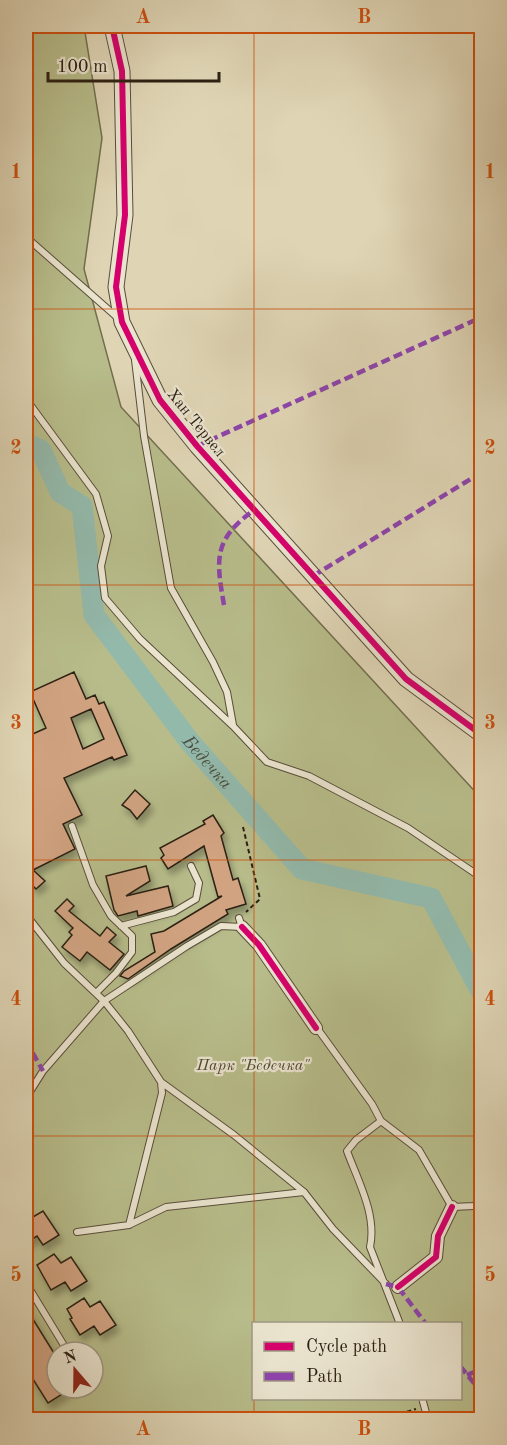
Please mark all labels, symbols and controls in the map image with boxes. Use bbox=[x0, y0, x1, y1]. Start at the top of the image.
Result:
text: A bbox=[135, 8, 151, 28]
text: B bbox=[357, 8, 371, 28]
scale bar bbox=[48, 45, 219, 83]
text: 100 m bbox=[57, 58, 108, 76]
text: 1 bbox=[10, 163, 22, 183]
text: 1 bbox=[484, 163, 496, 183]
street label: Хан Тервел bbox=[163, 386, 228, 460]
text: 2 bbox=[10, 439, 22, 459]
text: 2 bbox=[484, 439, 496, 459]
text: 3 bbox=[10, 714, 22, 734]
text: 3 bbox=[484, 714, 496, 734]
water label: Бедечка bbox=[178, 732, 235, 793]
text: 4 bbox=[10, 990, 22, 1010]
text: 4 bbox=[484, 990, 496, 1010]
park label: Парк "Бедечка" bbox=[195, 1058, 310, 1074]
text: 5 bbox=[10, 1265, 22, 1286]
text: 5 bbox=[484, 1265, 496, 1286]
legend bbox=[252, 1322, 462, 1400]
text: Cycle path bbox=[306, 1338, 387, 1356]
north arrow bbox=[45, 1340, 105, 1400]
text: N bbox=[62, 1348, 80, 1367]
text: Path bbox=[306, 1368, 343, 1386]
text: A bbox=[135, 1420, 151, 1440]
text: B bbox=[357, 1420, 371, 1440]

